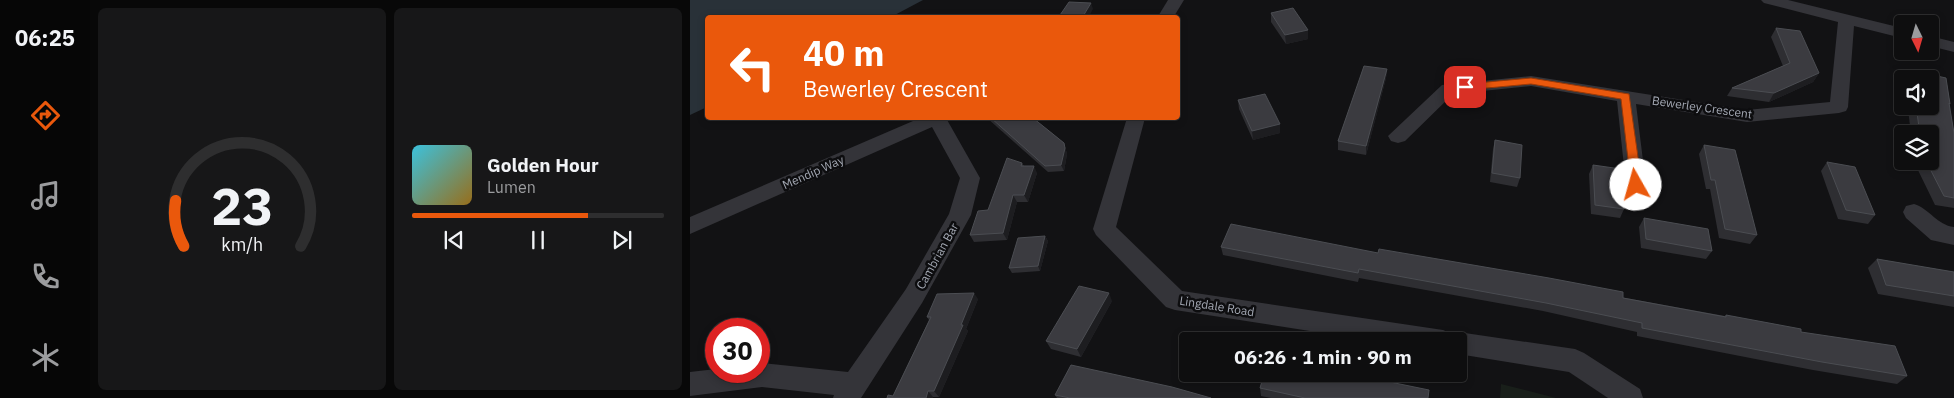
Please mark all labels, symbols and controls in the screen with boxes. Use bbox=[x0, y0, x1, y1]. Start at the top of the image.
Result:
north arrow bbox=[1894, 15, 1939, 60]
map controls bbox=[1894, 15, 1939, 170]
text: 06:25 bbox=[15, 23, 75, 52]
text: 40 m bbox=[803, 30, 885, 76]
icon: left bbox=[720, 35, 785, 100]
pin bbox=[1444, 66, 1486, 108]
button: sound bbox=[1894, 70, 1939, 115]
icon: arrive bbox=[1451, 73, 1479, 101]
text: Bewerley Crescent bbox=[803, 74, 988, 103]
street label: Bewerley Crescent bbox=[1651, 93, 1753, 121]
icon: directions bbox=[28, 98, 63, 133]
button: layers bbox=[1894, 125, 1939, 170]
street label: Mendip Way bbox=[780, 152, 846, 192]
text: Golden Hour bbox=[487, 153, 599, 177]
position arrow bbox=[1609, 158, 1661, 210]
text: 23 bbox=[211, 172, 273, 239]
text: Lumen bbox=[487, 177, 536, 197]
icon: music bbox=[28, 178, 63, 213]
street label: Cambrian Bar bbox=[913, 220, 962, 292]
icon: previous bbox=[440, 226, 468, 254]
icon: pause bbox=[524, 226, 552, 254]
icon: next bbox=[608, 226, 636, 254]
text: km/h bbox=[221, 233, 263, 256]
icon: phone bbox=[28, 259, 63, 294]
street label: Lingdale Road bbox=[1178, 293, 1256, 319]
speed limit sign: 30 bbox=[705, 318, 770, 383]
icon: climate bbox=[28, 340, 63, 375]
text: 06:26 · 1 min · 90 m bbox=[1234, 345, 1412, 369]

